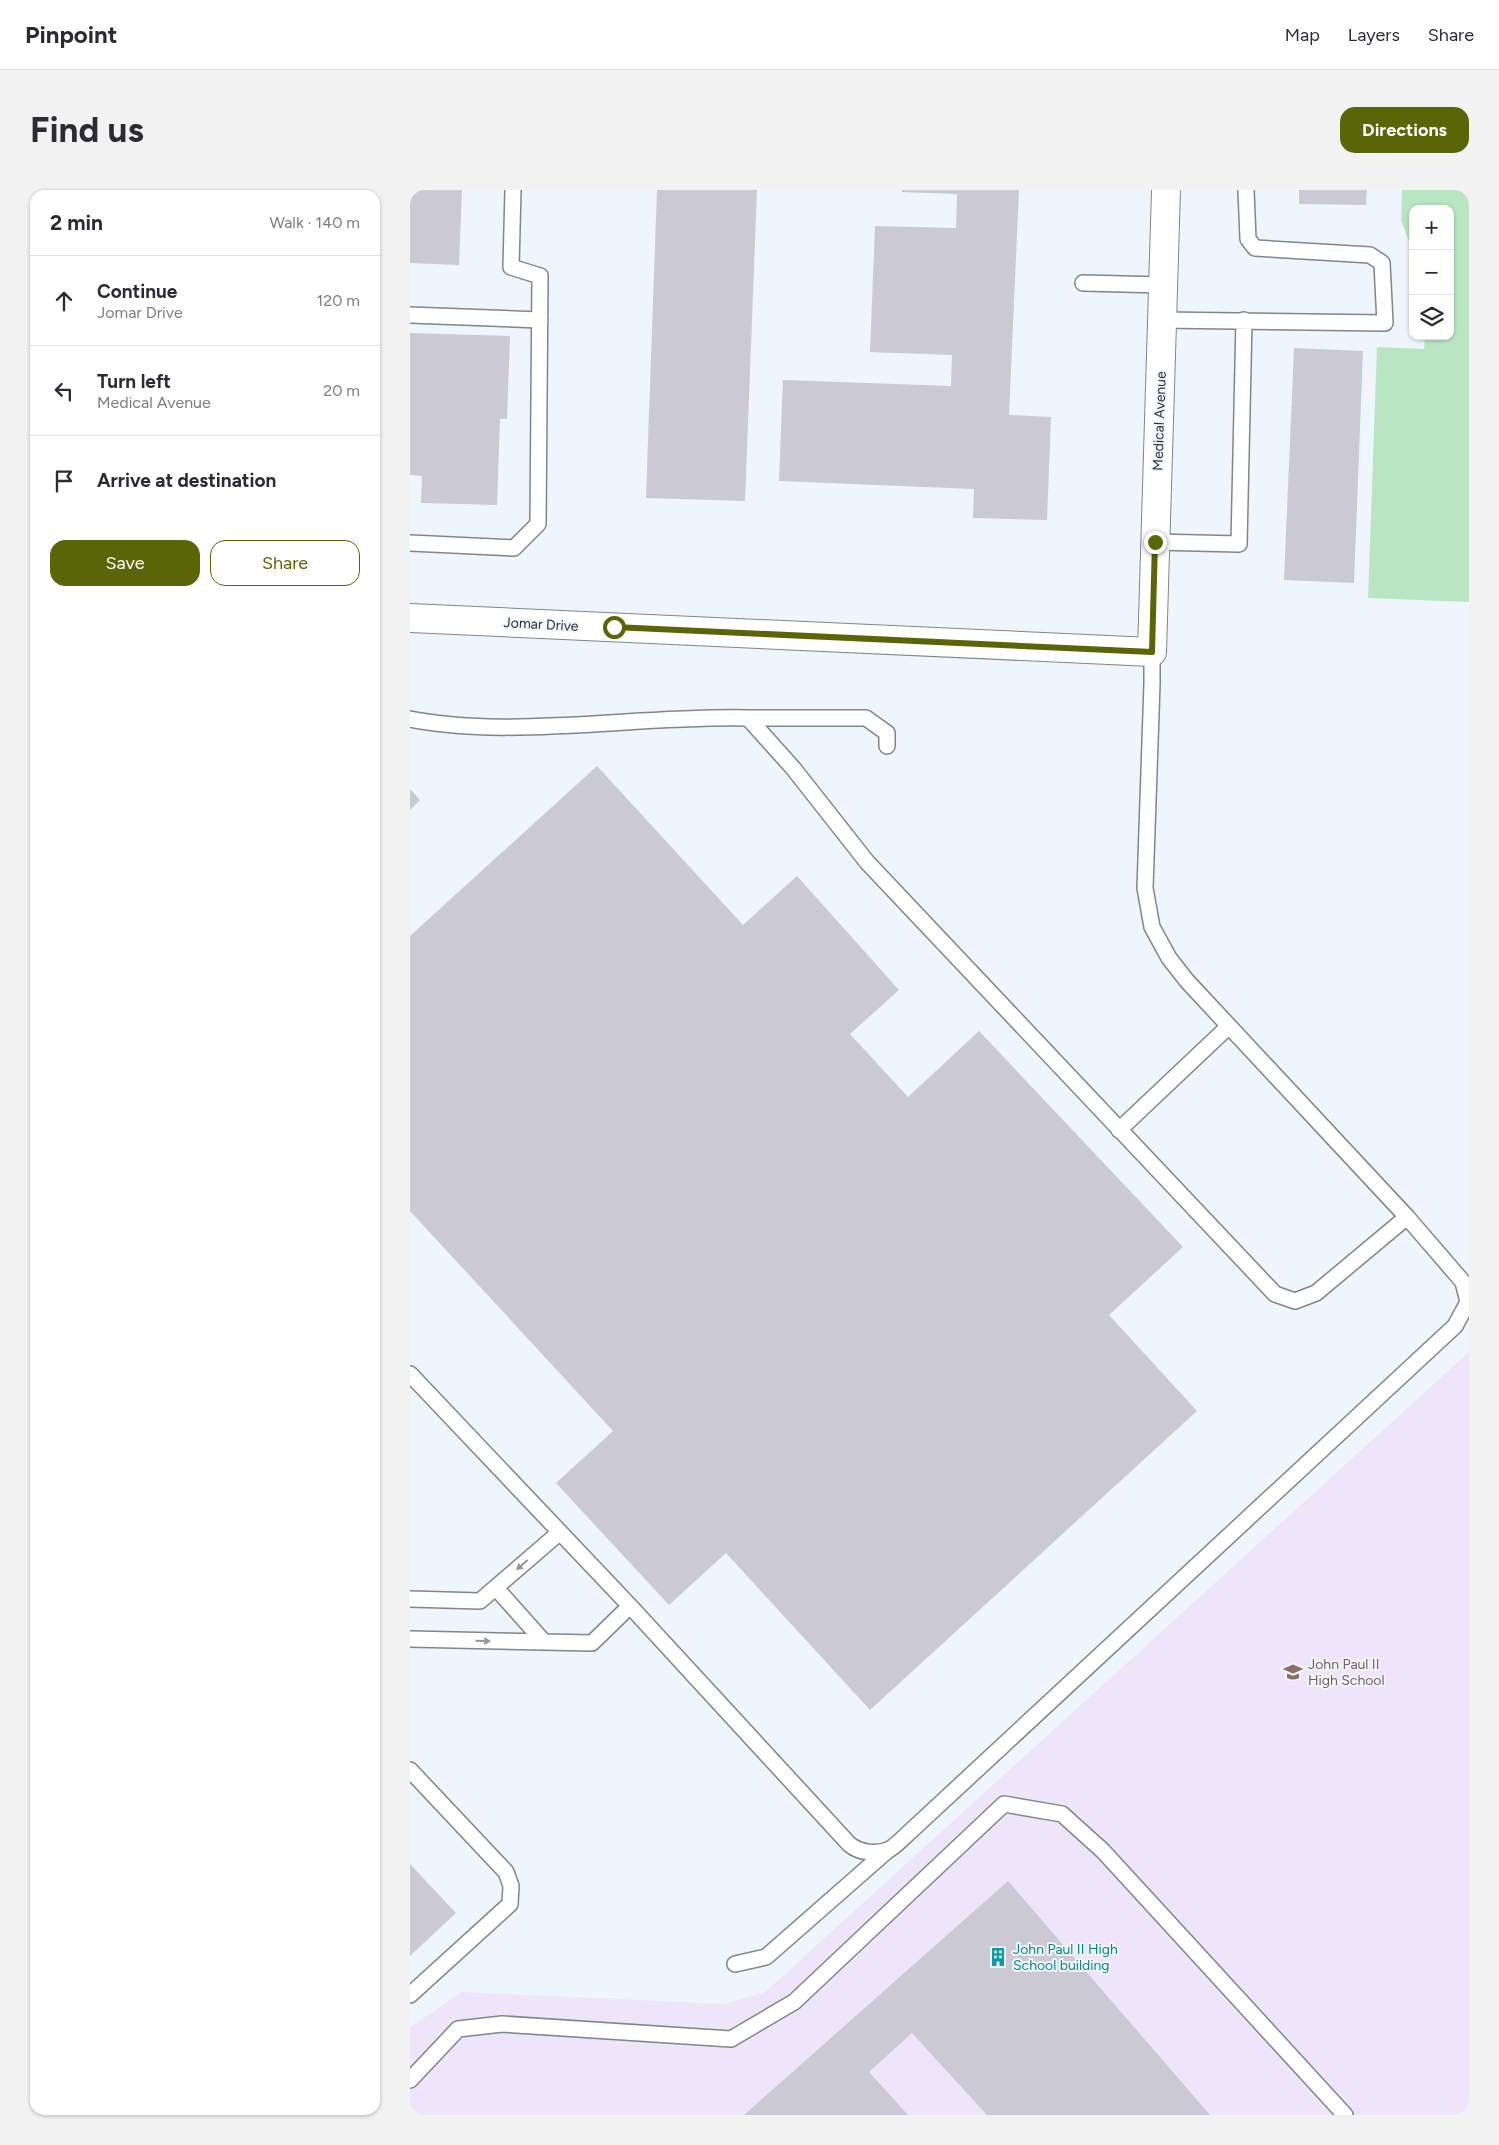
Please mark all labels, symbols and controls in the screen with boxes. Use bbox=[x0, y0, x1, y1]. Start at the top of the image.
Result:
text: Pinpoint bbox=[25, 20, 117, 49]
text: Map bbox=[1285, 24, 1320, 46]
text: Layers bbox=[1348, 24, 1400, 46]
text: Share bbox=[1428, 24, 1474, 46]
button: Directions bbox=[1340, 107, 1469, 153]
text: Find us bbox=[30, 109, 144, 151]
map controls bbox=[1409, 205, 1454, 340]
button: + bbox=[1409, 205, 1454, 250]
text: 2 min bbox=[50, 210, 103, 235]
text: Walk · 140 m bbox=[270, 213, 360, 232]
button: − bbox=[1409, 250, 1454, 295]
text: Continue bbox=[97, 280, 177, 303]
icon: ahead bbox=[50, 287, 78, 315]
text: 120 m bbox=[317, 291, 360, 310]
button: layers bbox=[1409, 295, 1454, 340]
text: Jomar Drive bbox=[97, 303, 183, 322]
text: Turn left bbox=[97, 370, 171, 393]
street label: Medical Avenue bbox=[1149, 371, 1170, 471]
icon: left bbox=[50, 377, 78, 405]
text: 20 m bbox=[323, 381, 360, 400]
text: Medical Avenue bbox=[97, 393, 211, 412]
icon: arrive bbox=[50, 467, 78, 495]
text: Arrive at destination bbox=[97, 469, 276, 492]
route end bbox=[1144, 531, 1167, 554]
button: Save bbox=[50, 540, 200, 586]
button: Share bbox=[210, 540, 360, 586]
street label: Jomar Drive bbox=[503, 614, 579, 635]
route start bbox=[603, 616, 626, 639]
one-way arrow bbox=[516, 1559, 529, 1570]
one-way arrow bbox=[475, 1637, 491, 1645]
place label: John Paul II High School bbox=[1308, 1656, 1385, 1689]
school or university icon: John Paul II High School bbox=[1282, 1661, 1304, 1683]
place label: John Paul II High School building bbox=[1013, 1941, 1118, 1974]
building icon: John Paul II High School building bbox=[987, 1946, 1009, 1968]

